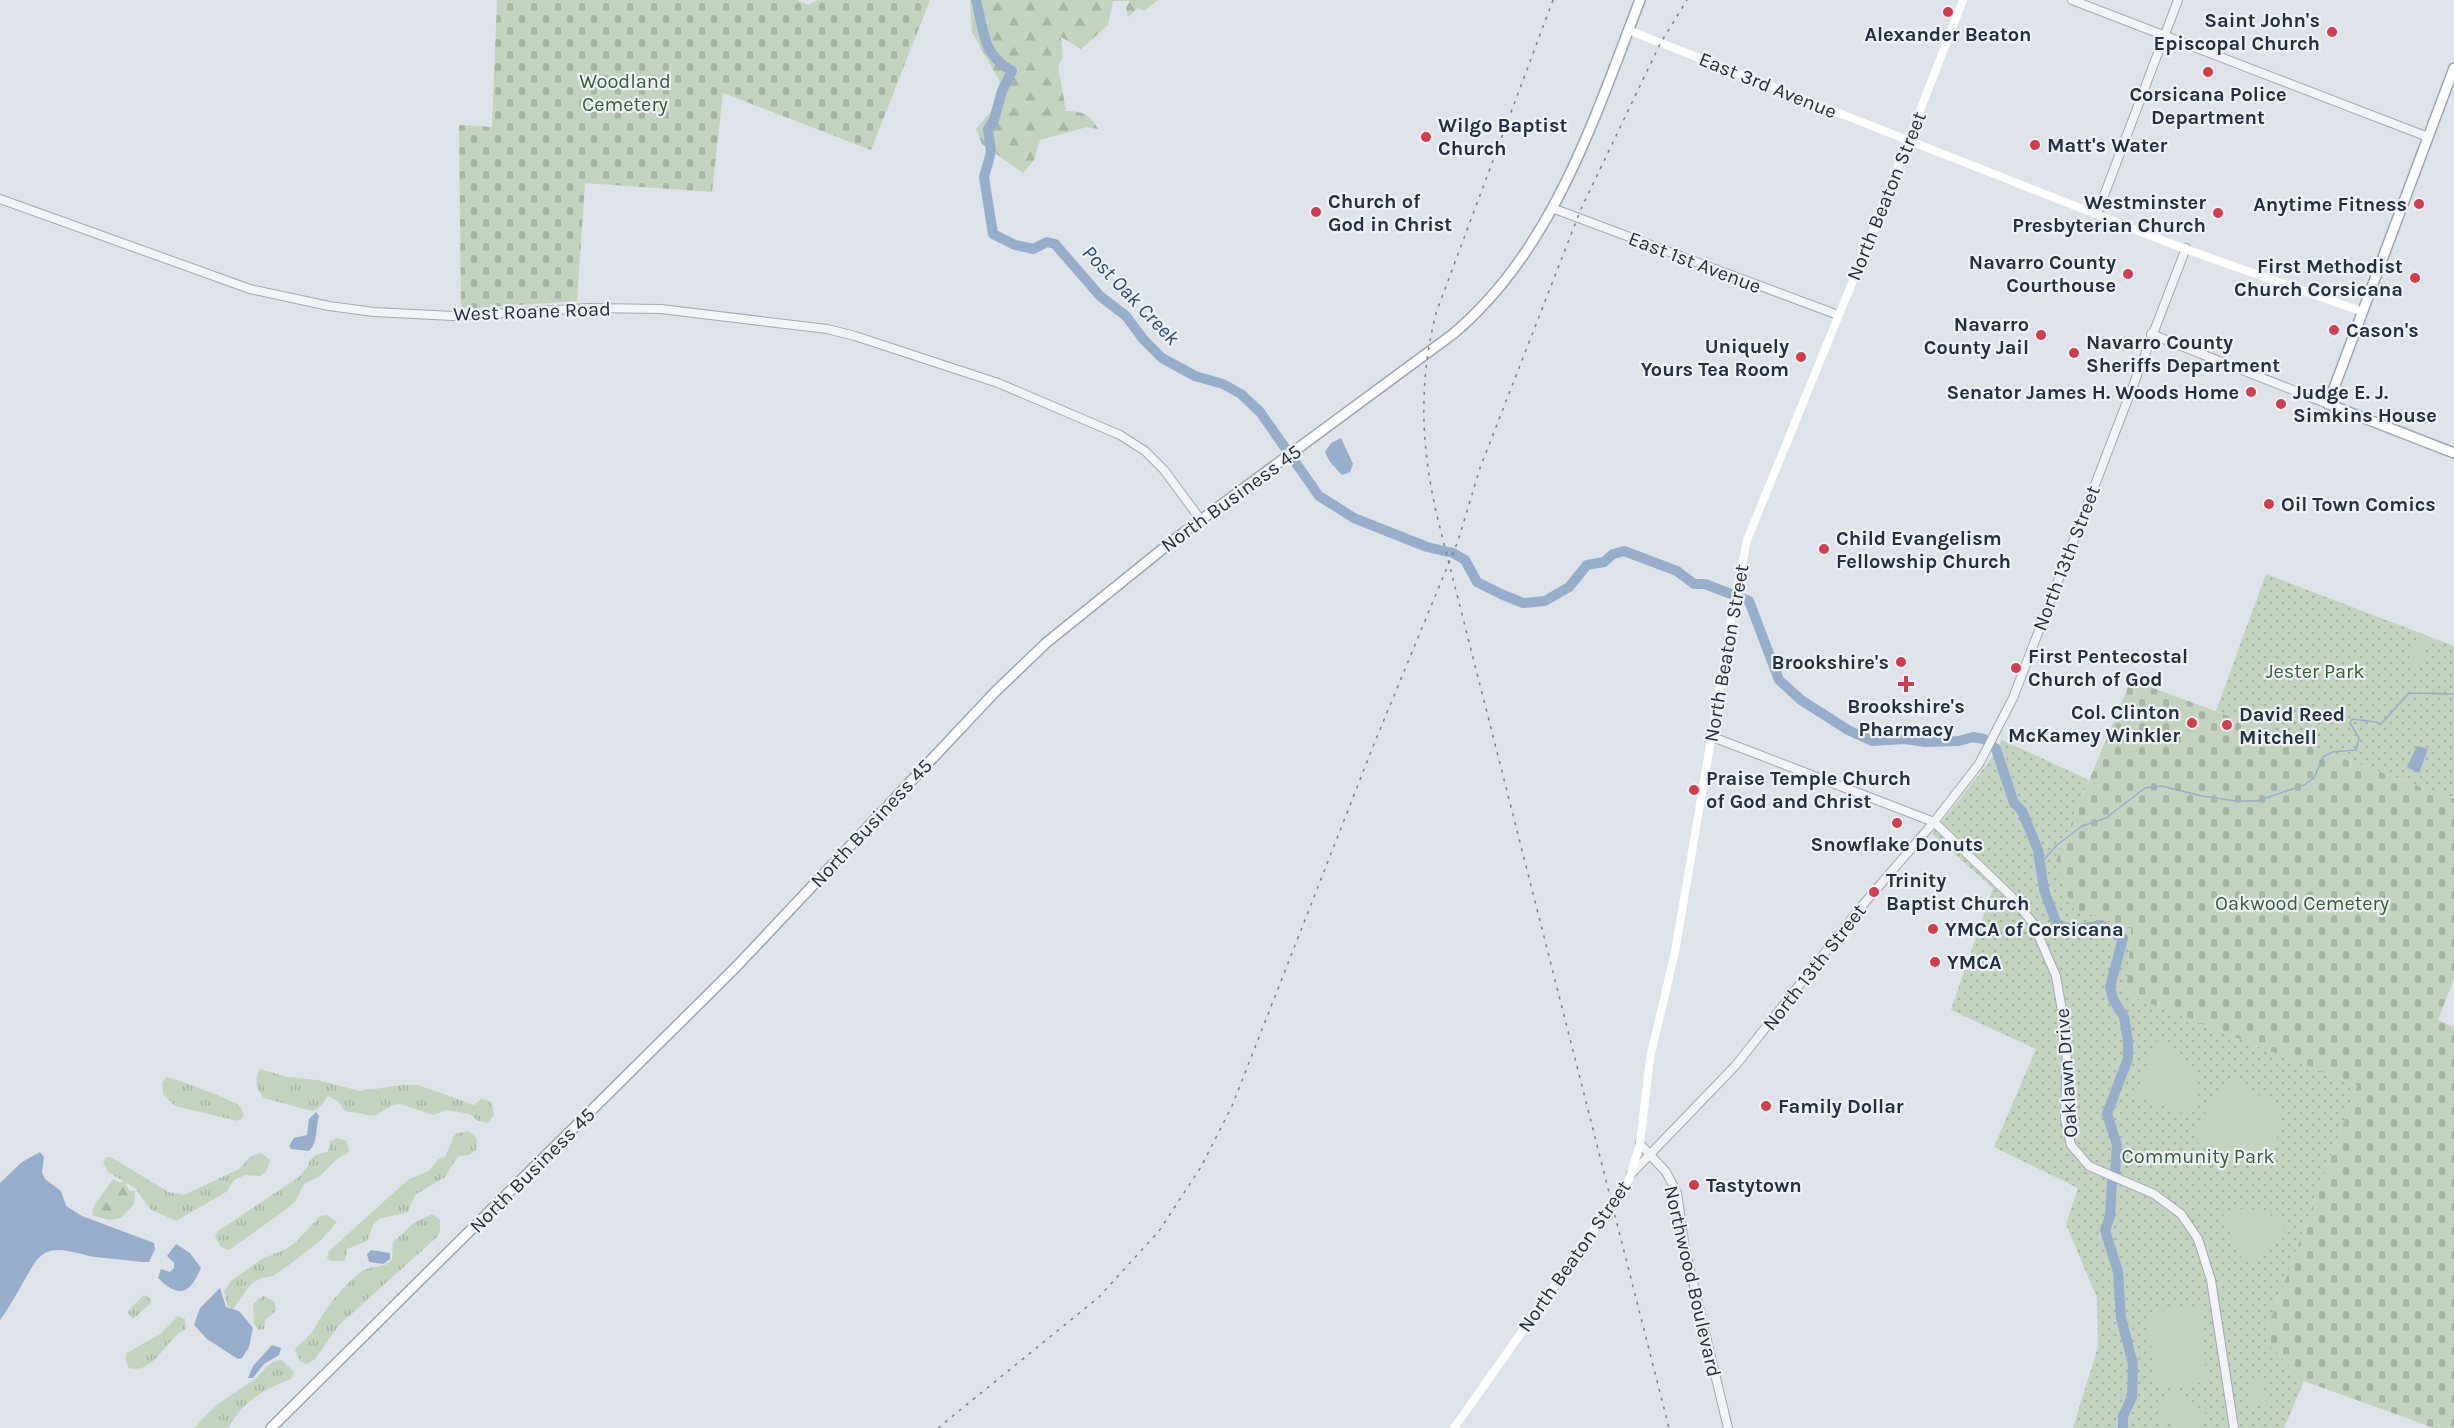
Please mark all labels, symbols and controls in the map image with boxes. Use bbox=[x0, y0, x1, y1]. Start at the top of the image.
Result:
marker: Alexander Beaton bbox=[1941, 5, 1955, 19]
place label: Saint John's Episcopal Church bbox=[2153, 9, 2320, 55]
place label: Alexander Beaton bbox=[1864, 23, 2032, 46]
marker: Saint John's Episcopal Church bbox=[2325, 25, 2339, 39]
street label: East 3rd Avenue bbox=[1696, 47, 1840, 124]
marker: Corsicana Police Department bbox=[2201, 65, 2215, 79]
park label: Woodland Cemetery bbox=[579, 70, 671, 116]
place label: Corsicana Police Department bbox=[2129, 83, 2287, 129]
street label: North Beaton Street bbox=[1842, 108, 1931, 284]
place label: Wilgo Baptist Church bbox=[1438, 114, 1567, 160]
marker: Wilgo Baptist Church bbox=[1419, 130, 1433, 144]
place label: Matt's Water bbox=[2047, 134, 2167, 157]
marker: Matt's Water bbox=[2028, 138, 2042, 152]
place label: Church of God in Christ bbox=[1328, 190, 1452, 236]
place label: Westminster Presbyterian Church bbox=[2012, 191, 2206, 237]
place label: Anytime Fitness bbox=[2253, 193, 2407, 216]
marker: Anytime Fitness bbox=[2412, 197, 2426, 211]
marker: Church of God in Christ bbox=[1309, 205, 1323, 219]
marker: Westminster Presbyterian Church bbox=[2211, 206, 2225, 220]
street label: East 1st Avenue bbox=[1625, 227, 1764, 298]
water label: Post Oak Creek bbox=[1078, 240, 1185, 350]
place label: Navarro County Courthouse bbox=[1969, 251, 2116, 297]
place label: First Methodist Church Corsicana bbox=[2234, 255, 2403, 301]
marker: Navarro County Courthouse bbox=[2121, 267, 2135, 281]
marker: First Methodist Church Corsicana bbox=[2408, 271, 2422, 285]
street label: West Roane Road bbox=[453, 297, 611, 326]
place label: Navarro County Jail bbox=[1924, 313, 2029, 359]
place label: Cason's bbox=[2346, 319, 2419, 342]
marker: Cason's bbox=[2327, 323, 2341, 337]
marker: Navarro County Jail bbox=[2034, 328, 2048, 342]
place label: Navarro County Sheriffs Department bbox=[2086, 331, 2280, 377]
place label: Uniquely Yours Tea Room bbox=[1641, 335, 1789, 381]
marker: Navarro County Sheriffs Department bbox=[2067, 346, 2081, 360]
marker: Uniquely Yours Tea Room bbox=[1794, 350, 1808, 364]
place label: Senator James H. Woods Home bbox=[1946, 381, 2239, 404]
place label: Judge E. J. Simkins House bbox=[2293, 381, 2437, 427]
marker: Senator James H. Woods Home bbox=[2244, 385, 2258, 399]
marker: Judge E. J. Simkins House bbox=[2274, 397, 2288, 411]
street label: North Business 45 bbox=[1157, 440, 1306, 557]
street label: North 13th Street bbox=[2028, 482, 2105, 634]
place label: Oil Town Comics bbox=[2281, 493, 2436, 516]
marker: Oil Town Comics bbox=[2262, 497, 2276, 511]
place label: Child Evangelism Fellowship Church bbox=[1836, 527, 2011, 573]
marker: Child Evangelism Fellowship Church bbox=[1817, 542, 1831, 556]
street label: North Beaton Street bbox=[1700, 562, 1754, 744]
place label: First Pentecostal Church of God bbox=[2028, 645, 2188, 691]
place label: Brookshire's bbox=[1772, 651, 1889, 674]
marker: Brookshire's bbox=[1894, 655, 1908, 669]
park label: Jester Park bbox=[2265, 660, 2365, 683]
marker: First Pentecostal Church of God bbox=[2009, 661, 2023, 675]
marker: Brookshire's Pharmacy bbox=[1899, 677, 1913, 691]
place label: Brookshire's Pharmacy bbox=[1847, 695, 1965, 741]
place label: Col. Clinton McKamey Winkler bbox=[2008, 701, 2180, 747]
place label: David Reed Mitchell bbox=[2239, 703, 2345, 749]
marker: Col. Clinton McKamey Winkler bbox=[2185, 716, 2199, 730]
marker: David Reed Mitchell bbox=[2220, 718, 2234, 732]
street label: North Business 45 bbox=[806, 754, 937, 893]
place label: Praise Temple Church of God and Christ bbox=[1706, 767, 1911, 813]
marker: Praise Temple Church of God and Christ bbox=[1687, 783, 1701, 797]
marker: Snowflake Donuts bbox=[1890, 816, 1904, 830]
place label: Snowflake Donuts bbox=[1811, 833, 1983, 856]
place label: Trinity Baptist Church bbox=[1886, 869, 2029, 915]
marker: Trinity Baptist Church bbox=[1867, 885, 1881, 899]
park label: Oakwood Cemetery bbox=[2215, 892, 2389, 915]
street label: North 13th Street bbox=[1758, 899, 1871, 1035]
place label: YMCA of Corsicana bbox=[1945, 918, 2124, 941]
marker: YMCA of Corsicana bbox=[1926, 922, 1940, 936]
place label: YMCA bbox=[1947, 951, 2002, 974]
marker: YMCA bbox=[1928, 955, 1942, 969]
street label: Oaklawn Drive bbox=[2050, 1007, 2082, 1139]
place label: Family Dollar bbox=[1778, 1095, 1904, 1118]
marker: Family Dollar bbox=[1759, 1099, 1773, 1113]
street label: North Business 45 bbox=[465, 1103, 600, 1238]
park label: Community Park bbox=[2122, 1145, 2274, 1168]
place label: Tastytown bbox=[1706, 1174, 1802, 1197]
street label: North Beaton Street bbox=[1513, 1176, 1636, 1337]
marker: Tastytown bbox=[1687, 1178, 1701, 1192]
street label: Northwood Boulevard bbox=[1659, 1183, 1726, 1379]

